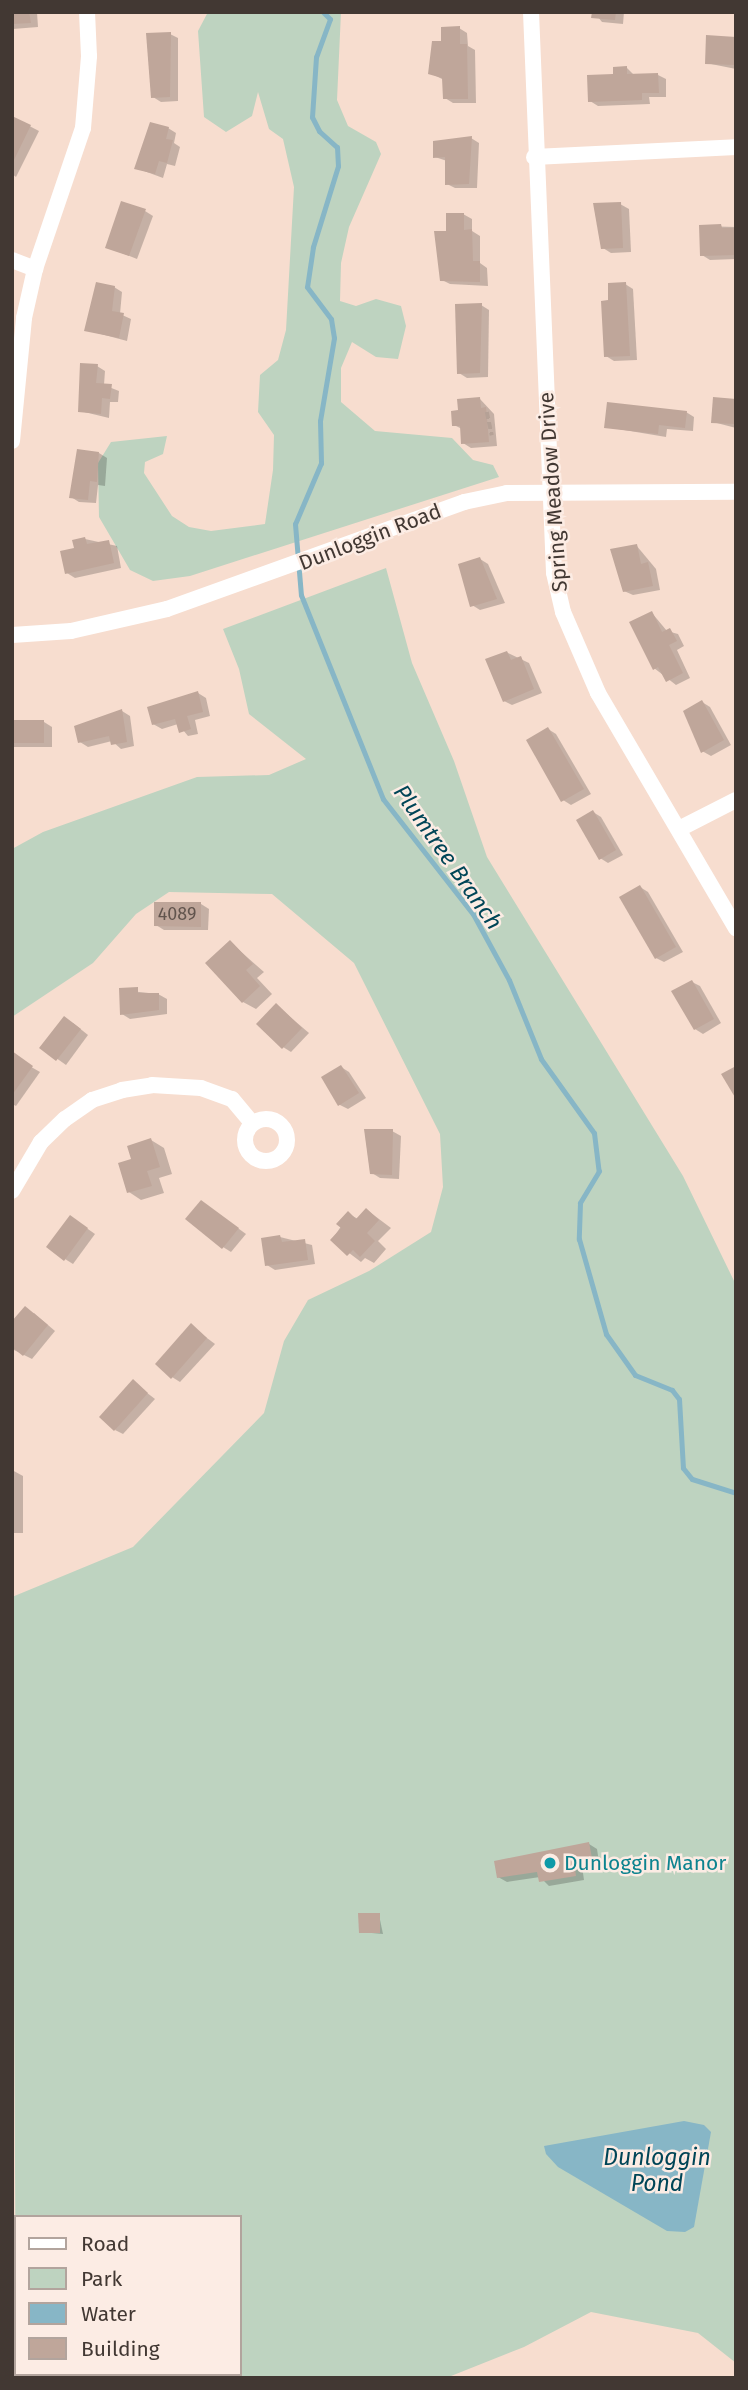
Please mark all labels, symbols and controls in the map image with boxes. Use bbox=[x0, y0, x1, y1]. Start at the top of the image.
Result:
street label: Spring Meadow Drive bbox=[533, 391, 573, 593]
street label: Dunloggin Road bbox=[295, 498, 445, 576]
water label: Plumtree Branch bbox=[388, 779, 508, 935]
house number: 4089 bbox=[158, 903, 196, 925]
place label: Dunloggin Manor bbox=[564, 1850, 726, 1876]
marker: Dunloggin Manor bbox=[542, 1855, 558, 1871]
water label: Dunloggin Pond bbox=[603, 2143, 711, 2197]
legend bbox=[14, 2215, 242, 2376]
text: Road bbox=[81, 2231, 129, 2257]
text: Park bbox=[81, 2266, 122, 2292]
text: Water bbox=[81, 2301, 136, 2327]
text: Building bbox=[81, 2336, 160, 2362]

